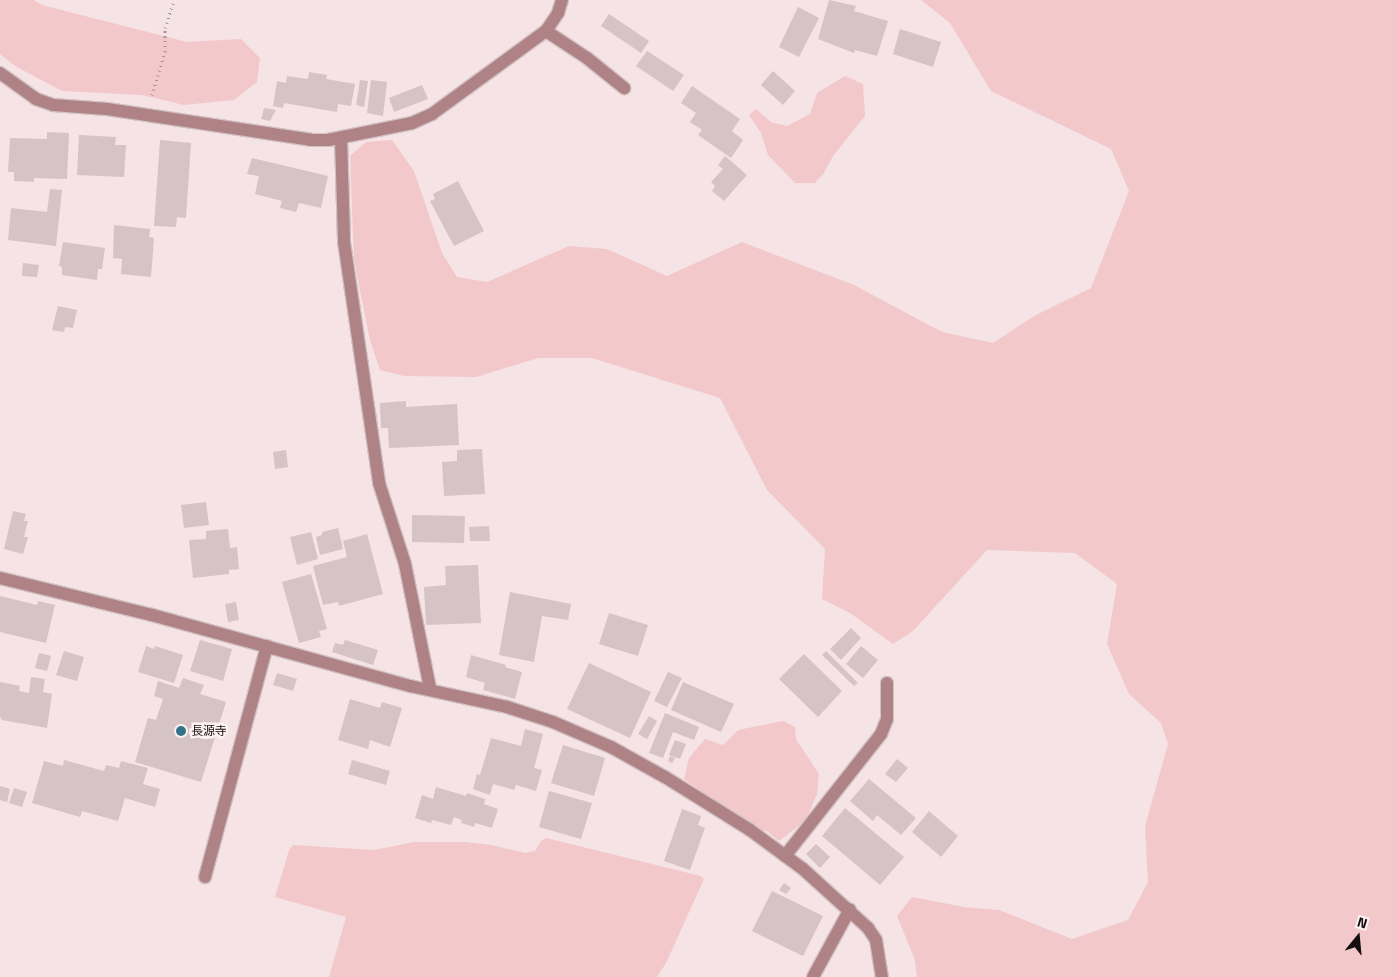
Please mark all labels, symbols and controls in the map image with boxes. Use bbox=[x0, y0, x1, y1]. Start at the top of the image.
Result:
place label: 長源寺 bbox=[191, 724, 227, 738]
marker: 長源寺 bbox=[175, 725, 187, 737]
text: N bbox=[1355, 911, 1370, 934]
north arrow bbox=[1333, 912, 1383, 962]

